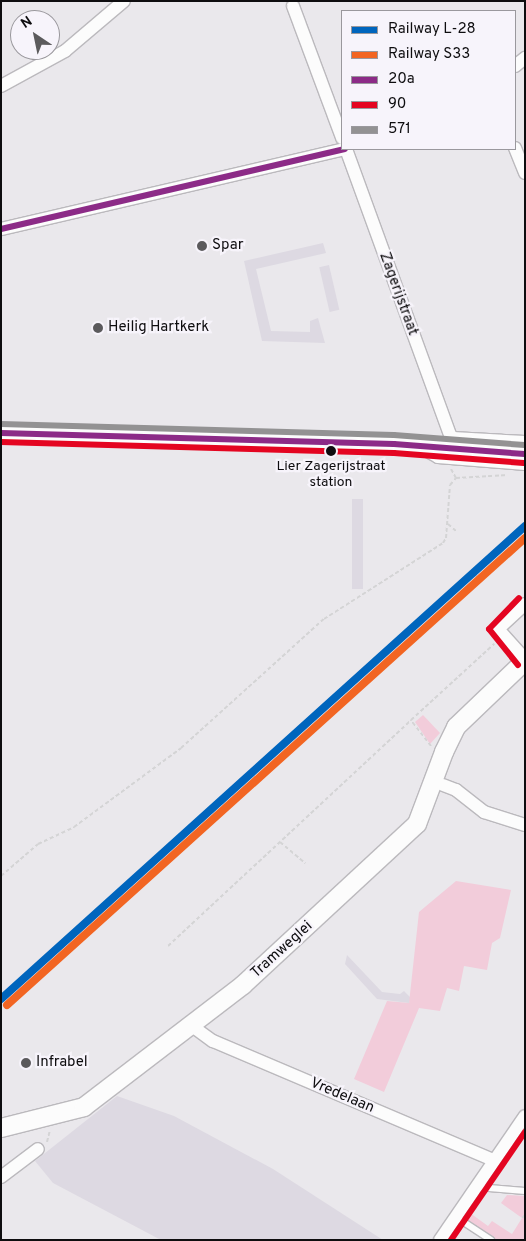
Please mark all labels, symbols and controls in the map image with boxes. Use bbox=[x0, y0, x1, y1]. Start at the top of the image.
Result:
north arrow bbox=[10, 10, 60, 60]
legend bbox=[341, 10, 516, 150]
text: N bbox=[18, 13, 36, 33]
text: Railway L-28 bbox=[388, 20, 476, 39]
text: Railway S33 bbox=[388, 45, 470, 64]
text: 20a bbox=[388, 70, 415, 89]
text: 90 bbox=[388, 95, 406, 114]
text: 571 bbox=[388, 120, 411, 139]
place label: Spar bbox=[212, 237, 244, 255]
marker: Spar bbox=[196, 240, 208, 252]
street label: Zagerijstraat bbox=[375, 250, 421, 338]
place label: Heilig Hartkerk bbox=[108, 319, 209, 337]
marker: Heilig Hartkerk bbox=[92, 322, 104, 334]
marker: Lier Zagerijstraat station bbox=[326, 446, 336, 456]
place label: Lier Zagerijstraat station bbox=[276, 459, 386, 492]
street label: Tramweglei bbox=[247, 918, 317, 982]
place label: Infrabel bbox=[36, 1054, 88, 1072]
marker: Infrabel bbox=[20, 1057, 32, 1069]
street label: Vredelaan bbox=[307, 1074, 377, 1118]

